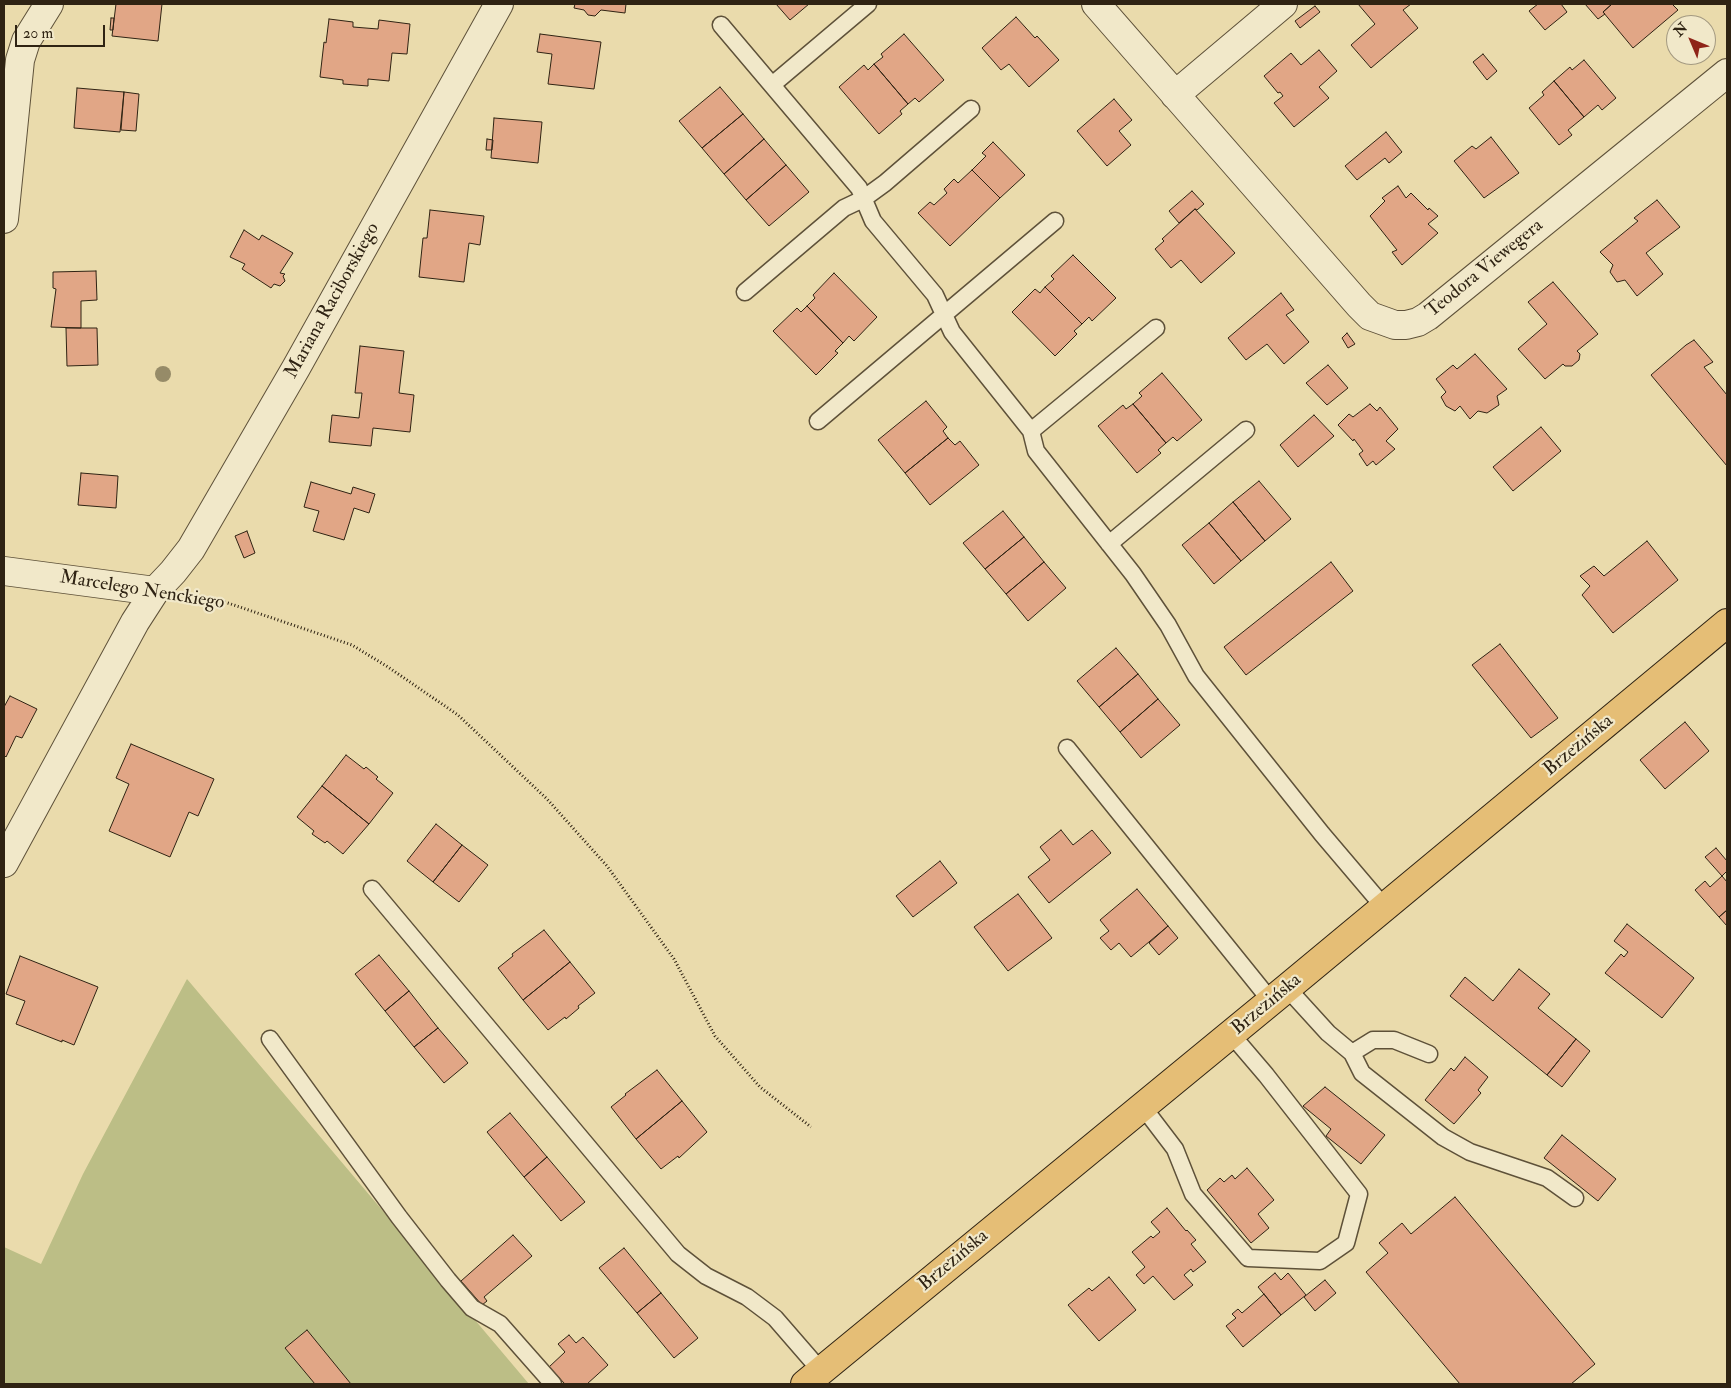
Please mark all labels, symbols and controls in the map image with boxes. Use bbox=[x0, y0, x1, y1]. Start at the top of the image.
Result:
scale bar bbox=[18, 15, 108, 47]
north arrow bbox=[1666, 15, 1716, 65]
text: N bbox=[1670, 19, 1691, 40]
text: 20 m bbox=[23, 24, 53, 43]
street label: Teodora Viewegera bbox=[1422, 215, 1548, 323]
street label: Mariana Raciborskiego bbox=[281, 219, 385, 383]
street label: Marcelego Nenckiego bbox=[58, 567, 226, 615]
street label: Brzezińska bbox=[1540, 710, 1618, 782]
street label: Brzezińska bbox=[1228, 969, 1306, 1041]
street label: Brzezińska bbox=[915, 1225, 993, 1297]

